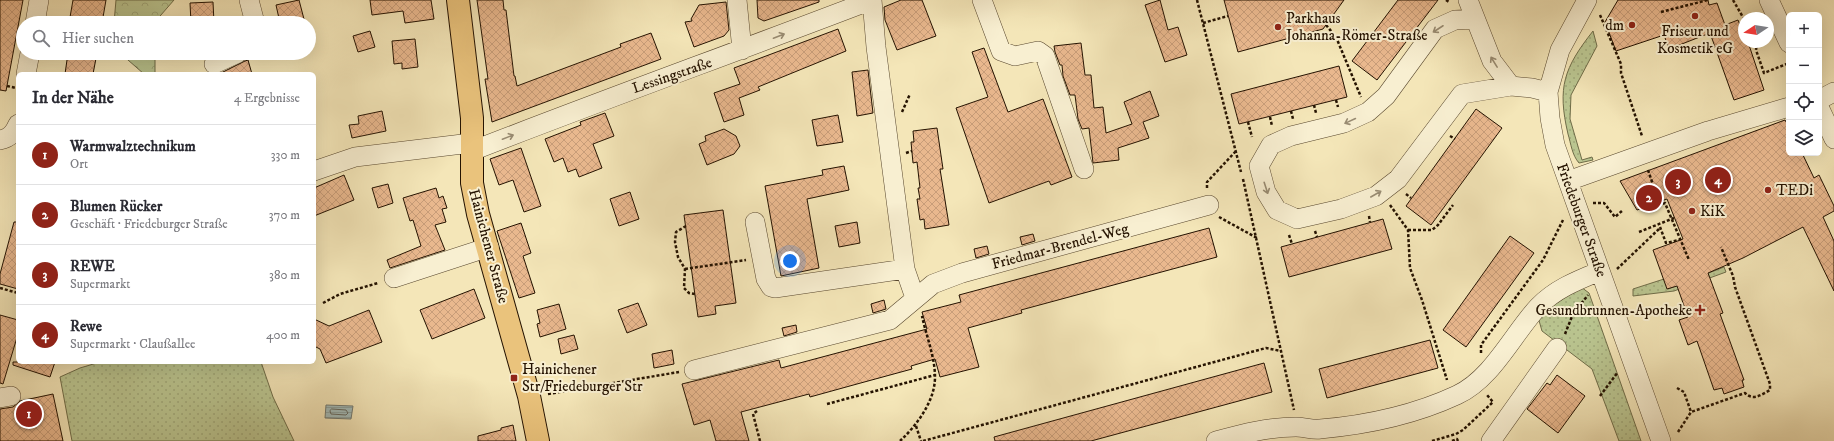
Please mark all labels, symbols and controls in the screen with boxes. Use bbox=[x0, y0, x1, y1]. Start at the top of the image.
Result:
place label: Parkhaus Johanna-Römer-Straße bbox=[1284, 9, 1428, 45]
marker: Friseur und Kosmetik eG bbox=[1690, 11, 1700, 21]
north arrow bbox=[1738, 12, 1774, 48]
map controls bbox=[1786, 12, 1822, 156]
button: + bbox=[1786, 12, 1822, 48]
search box bbox=[16, 16, 316, 60]
place label: dm bbox=[1605, 16, 1624, 35]
marker: dm bbox=[1627, 20, 1637, 30]
marker: Parkhaus Johanna-Römer-Straße bbox=[1273, 22, 1283, 32]
place label: Friseur und Kosmetik eG bbox=[1657, 22, 1734, 58]
one-way arrow bbox=[1433, 24, 1444, 33]
icon: search bbox=[30, 27, 52, 49]
text: Hier suchen bbox=[62, 29, 134, 48]
one-way arrow bbox=[772, 31, 784, 39]
button: − bbox=[1786, 48, 1822, 84]
street label: Lessingstraße bbox=[630, 53, 715, 98]
one-way arrow bbox=[1489, 56, 1498, 67]
button: locate bbox=[1786, 84, 1822, 120]
text: In der Nähe bbox=[32, 87, 114, 109]
text: 4 Ergebnisse bbox=[234, 90, 300, 106]
one-way arrow bbox=[1344, 118, 1356, 125]
button: layers bbox=[1786, 120, 1822, 156]
one-way arrow bbox=[501, 132, 513, 140]
text: Warmwalztechnikum bbox=[70, 137, 196, 156]
text: 1 bbox=[43, 147, 47, 163]
text: 330 m bbox=[271, 147, 300, 163]
text: Ort bbox=[70, 156, 88, 172]
street label: Friedeburger Straße bbox=[1552, 161, 1611, 280]
pin: 4 bbox=[1705, 165, 1731, 195]
pin: 3 bbox=[1665, 167, 1691, 197]
one-way arrow bbox=[1263, 181, 1270, 194]
place label: TEDi bbox=[1776, 181, 1813, 200]
pin: 2 bbox=[1636, 183, 1662, 213]
marker: TEDi bbox=[1763, 185, 1773, 195]
street label: Hainichener Straße bbox=[464, 187, 513, 305]
one-way arrow bbox=[1370, 190, 1382, 198]
text: Blumen Rücker bbox=[70, 197, 162, 216]
place label: KiK bbox=[1700, 202, 1725, 221]
marker: KiK bbox=[1687, 206, 1697, 216]
text: 2 bbox=[42, 207, 48, 223]
text: 370 m bbox=[269, 207, 300, 223]
text: Geschäft · Friedeburger Straße bbox=[70, 216, 228, 232]
street label: Friedmar-Brendel-Weg bbox=[990, 219, 1131, 274]
your location bbox=[780, 251, 800, 271]
text: REWE bbox=[70, 257, 115, 276]
text: 3 bbox=[43, 267, 47, 283]
text: 380 m bbox=[269, 267, 300, 283]
text: Supermarkt bbox=[70, 276, 130, 292]
place label: Gesundbrunnen-Apotheke bbox=[1536, 301, 1692, 320]
marker: Gesundbrunnen-Apotheke bbox=[1695, 305, 1705, 315]
text: Rewe bbox=[70, 317, 102, 336]
text: 4 bbox=[41, 327, 49, 343]
text: 400 m bbox=[266, 327, 300, 343]
text: Supermarkt · Claußallee bbox=[70, 336, 195, 352]
place label: Hainichener Str/Friedeburger Str bbox=[522, 360, 643, 396]
marker: Hainichener Str/Friedeburger Str bbox=[509, 373, 519, 383]
pin: 1 bbox=[16, 399, 42, 429]

